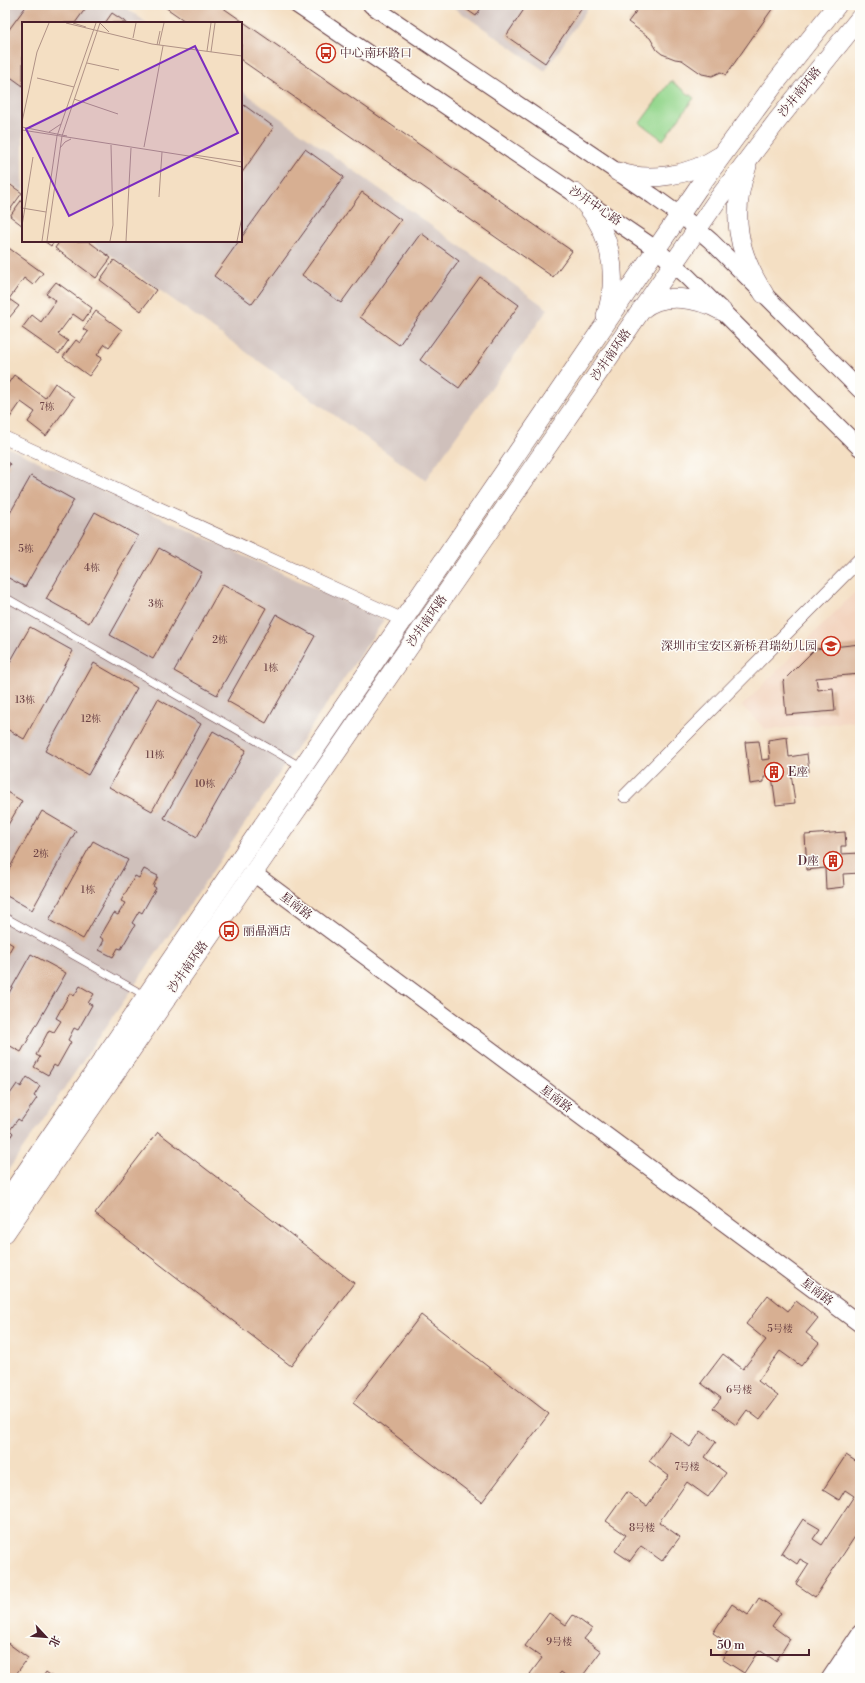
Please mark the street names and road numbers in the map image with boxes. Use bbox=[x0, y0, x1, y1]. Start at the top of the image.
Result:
street label: 沙井南环路 bbox=[775, 64, 825, 120]
street label: 沙井中心路 bbox=[566, 183, 624, 229]
street label: 沙井南环路 bbox=[588, 326, 634, 384]
street label: 沙井南环路 bbox=[404, 592, 450, 650]
street label: 星南路 bbox=[277, 889, 315, 923]
street label: 沙井南环路 bbox=[165, 938, 211, 996]
street label: 星南路 bbox=[537, 1082, 575, 1116]
street label: 星南路 bbox=[798, 1275, 836, 1309]

